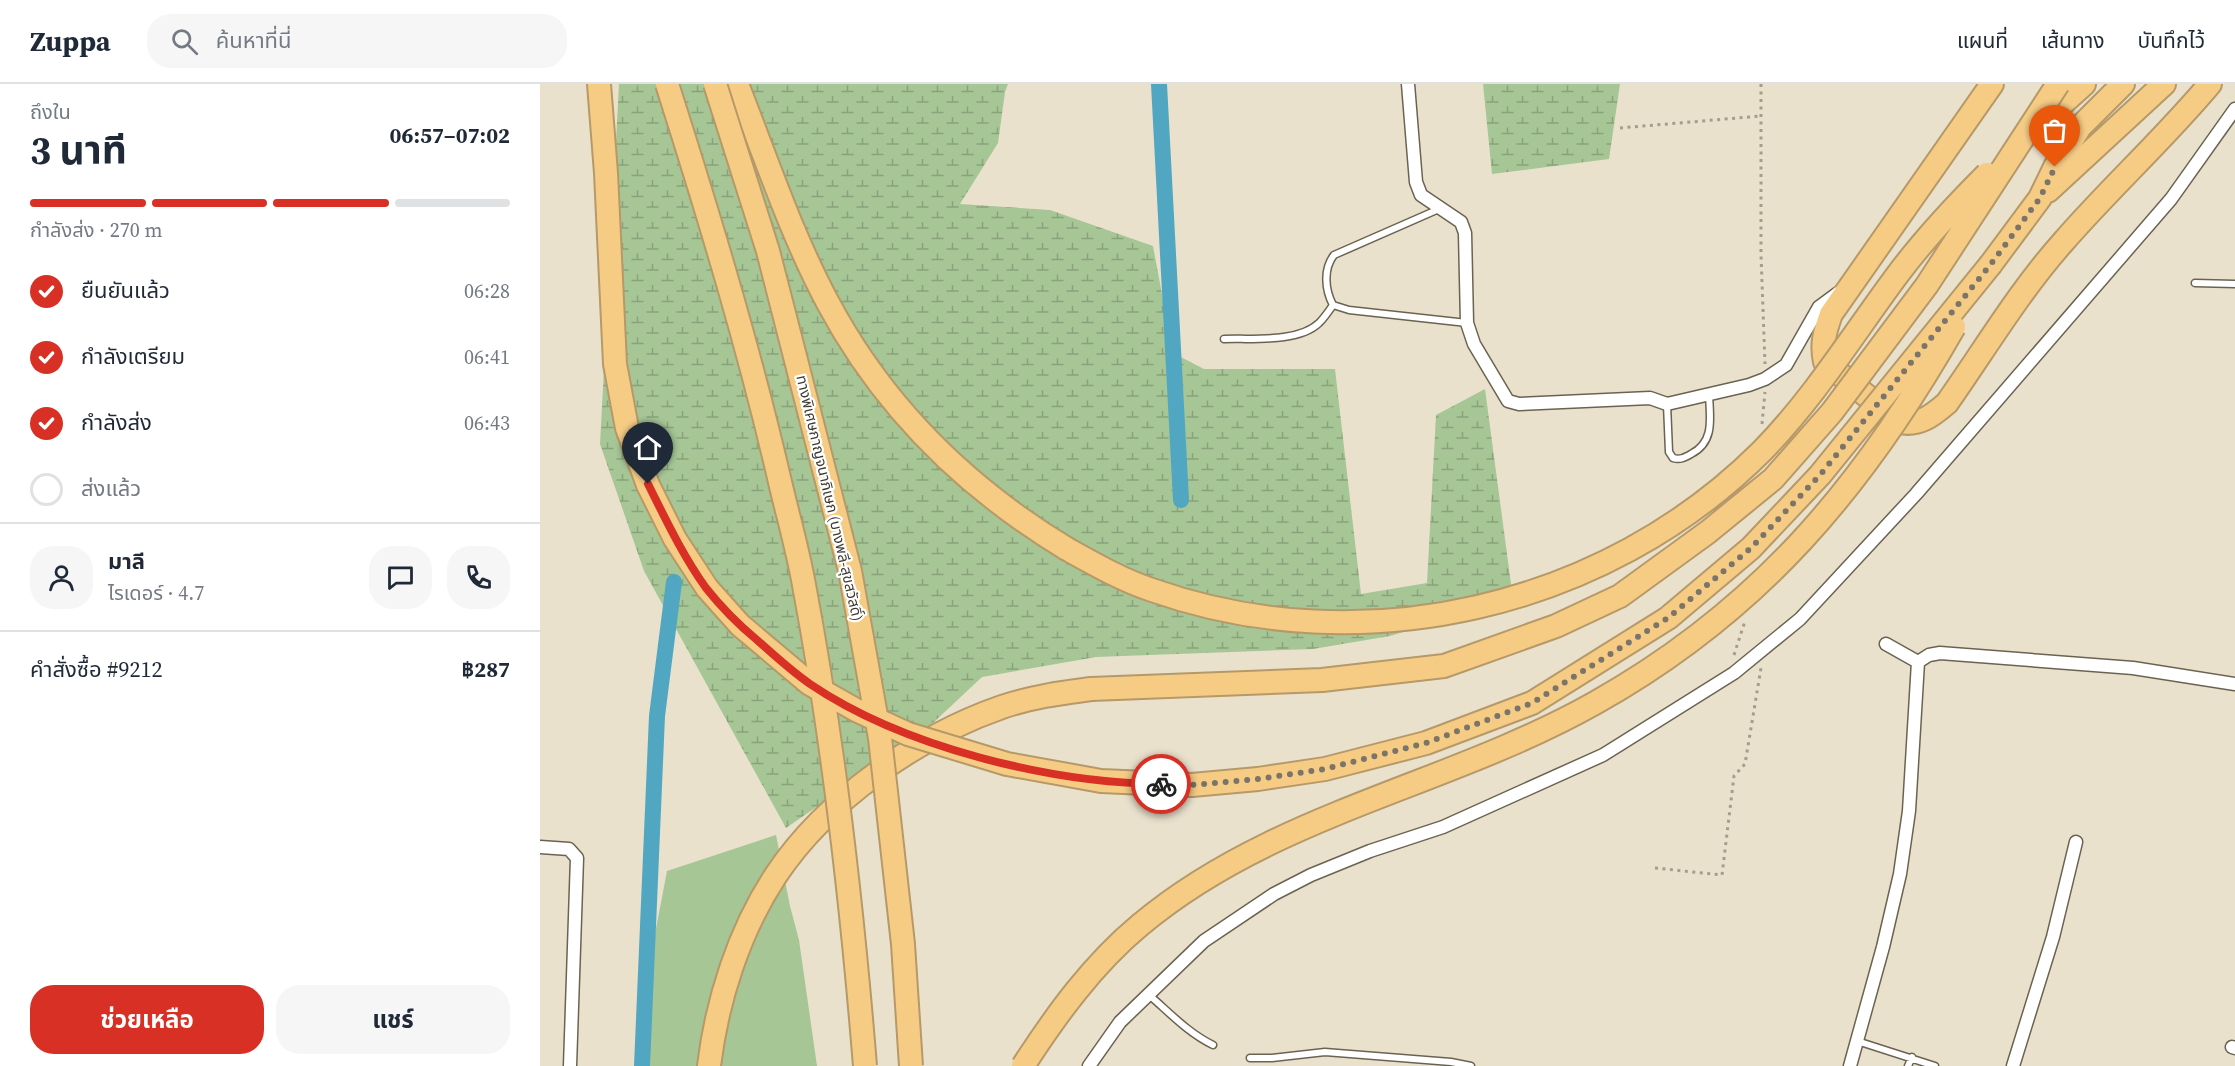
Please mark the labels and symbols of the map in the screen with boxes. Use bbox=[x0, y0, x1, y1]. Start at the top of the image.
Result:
pin bbox=[2029, 105, 2080, 167]
street label: ทางพิเศษกาญจนาภิเษก (บางพลี-สุขสวัสดิ์) bbox=[791, 373, 869, 623]
pin bbox=[622, 422, 673, 484]
courier bbox=[1131, 754, 1191, 814]

